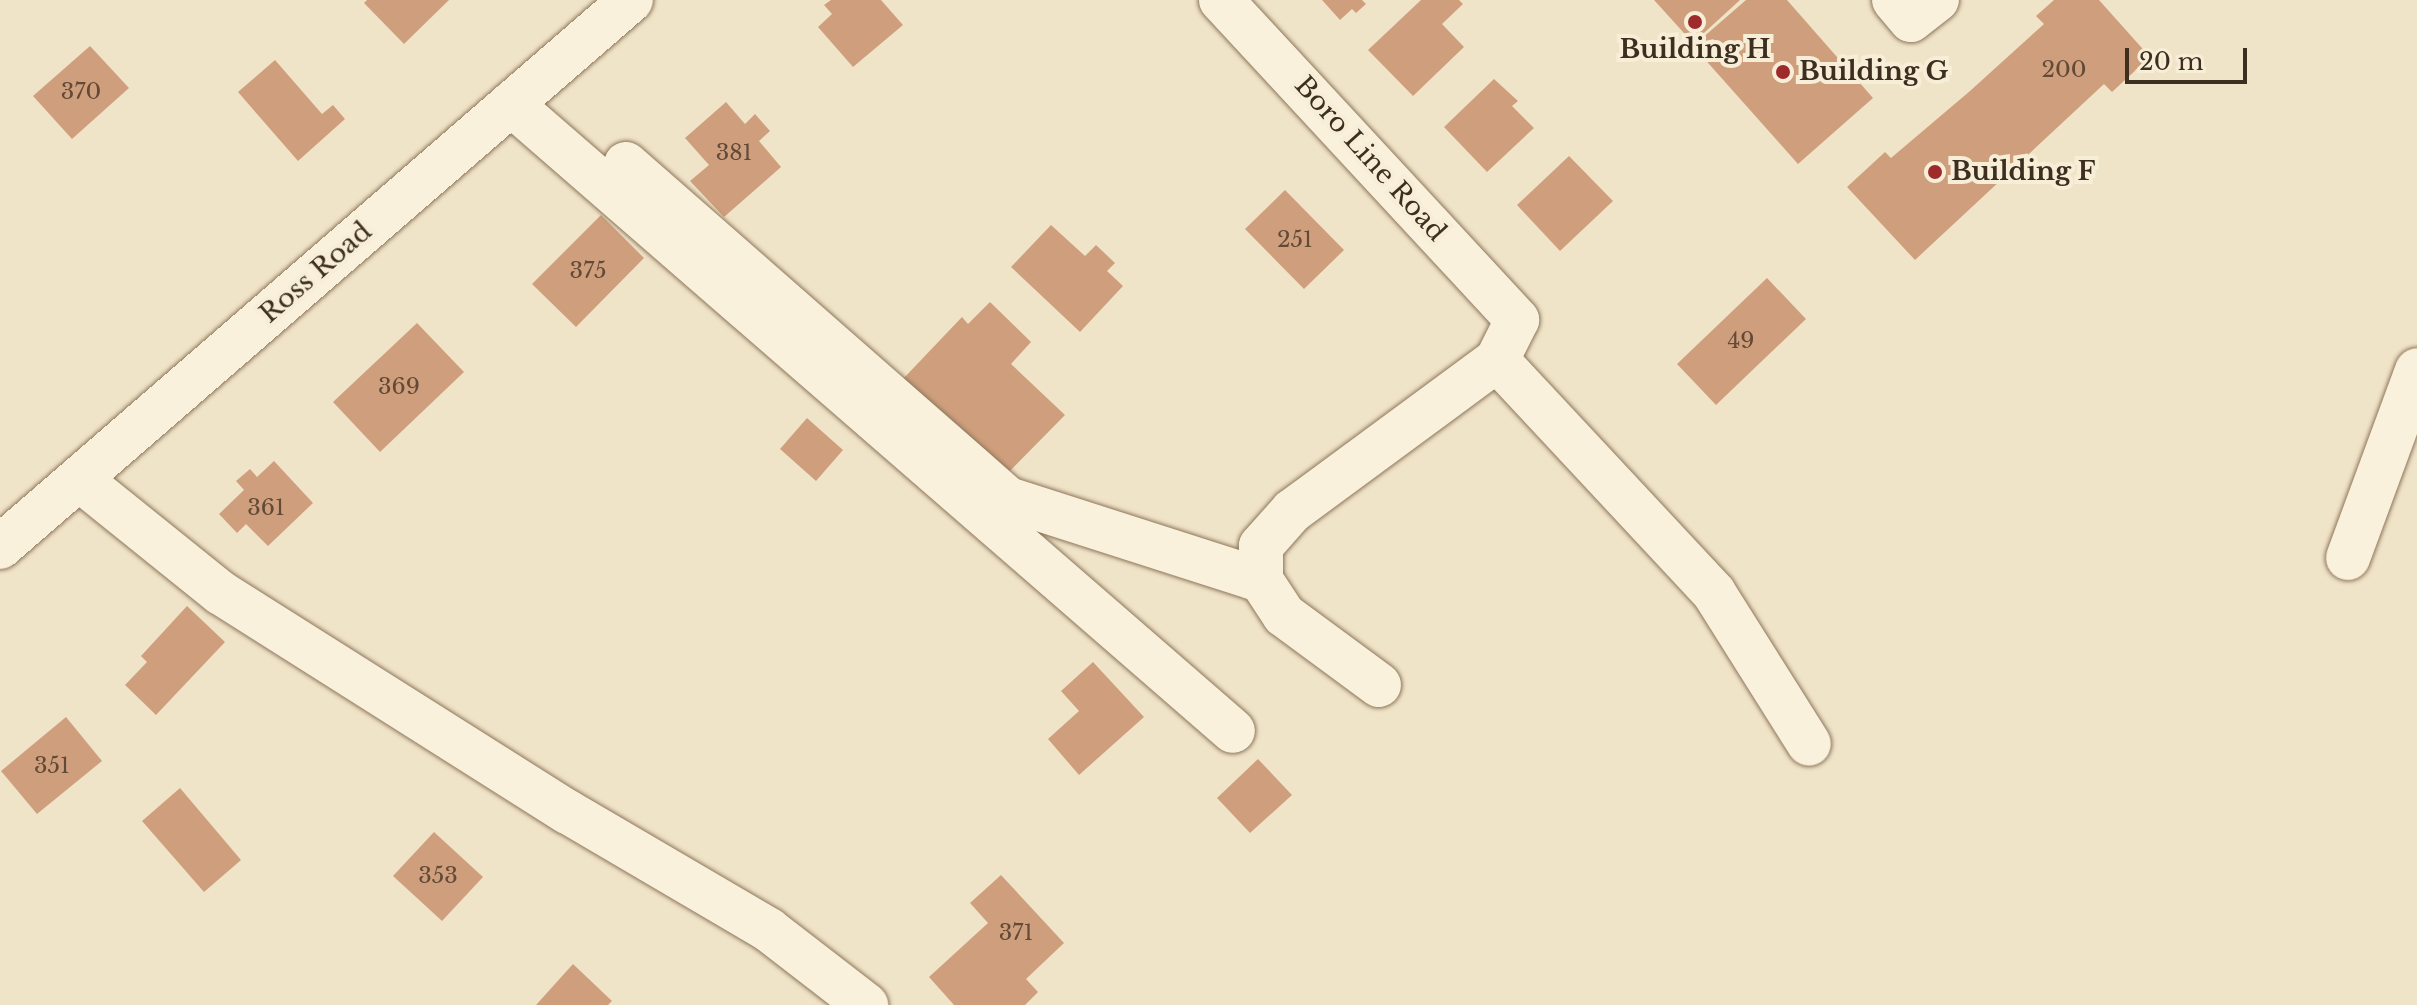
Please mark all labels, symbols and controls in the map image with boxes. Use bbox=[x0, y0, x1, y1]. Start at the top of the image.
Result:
marker: Building H bbox=[1686, 13, 1704, 31]
scale bar bbox=[2129, 32, 2251, 82]
place label: Building H bbox=[1619, 34, 1771, 66]
text: 20 m bbox=[2139, 47, 2204, 76]
place label: Building G bbox=[1799, 56, 1948, 88]
house number: 200 bbox=[2042, 57, 2086, 83]
marker: Building G bbox=[1774, 63, 1792, 81]
street label: Boro Line Road bbox=[1288, 70, 1452, 248]
house number: 370 bbox=[61, 79, 101, 105]
house number: 381 bbox=[716, 140, 752, 166]
place label: Building F bbox=[1951, 156, 2096, 188]
marker: Building F bbox=[1926, 163, 1944, 181]
street label: Ross Road bbox=[254, 216, 378, 330]
house number: 251 bbox=[1277, 227, 1313, 253]
house number: 375 bbox=[570, 258, 606, 284]
house number: 49 bbox=[1727, 328, 1755, 354]
house number: 369 bbox=[378, 374, 420, 400]
house number: 361 bbox=[247, 495, 285, 521]
house number: 351 bbox=[34, 753, 70, 779]
house number: 353 bbox=[418, 863, 458, 889]
house number: 371 bbox=[999, 920, 1033, 946]

